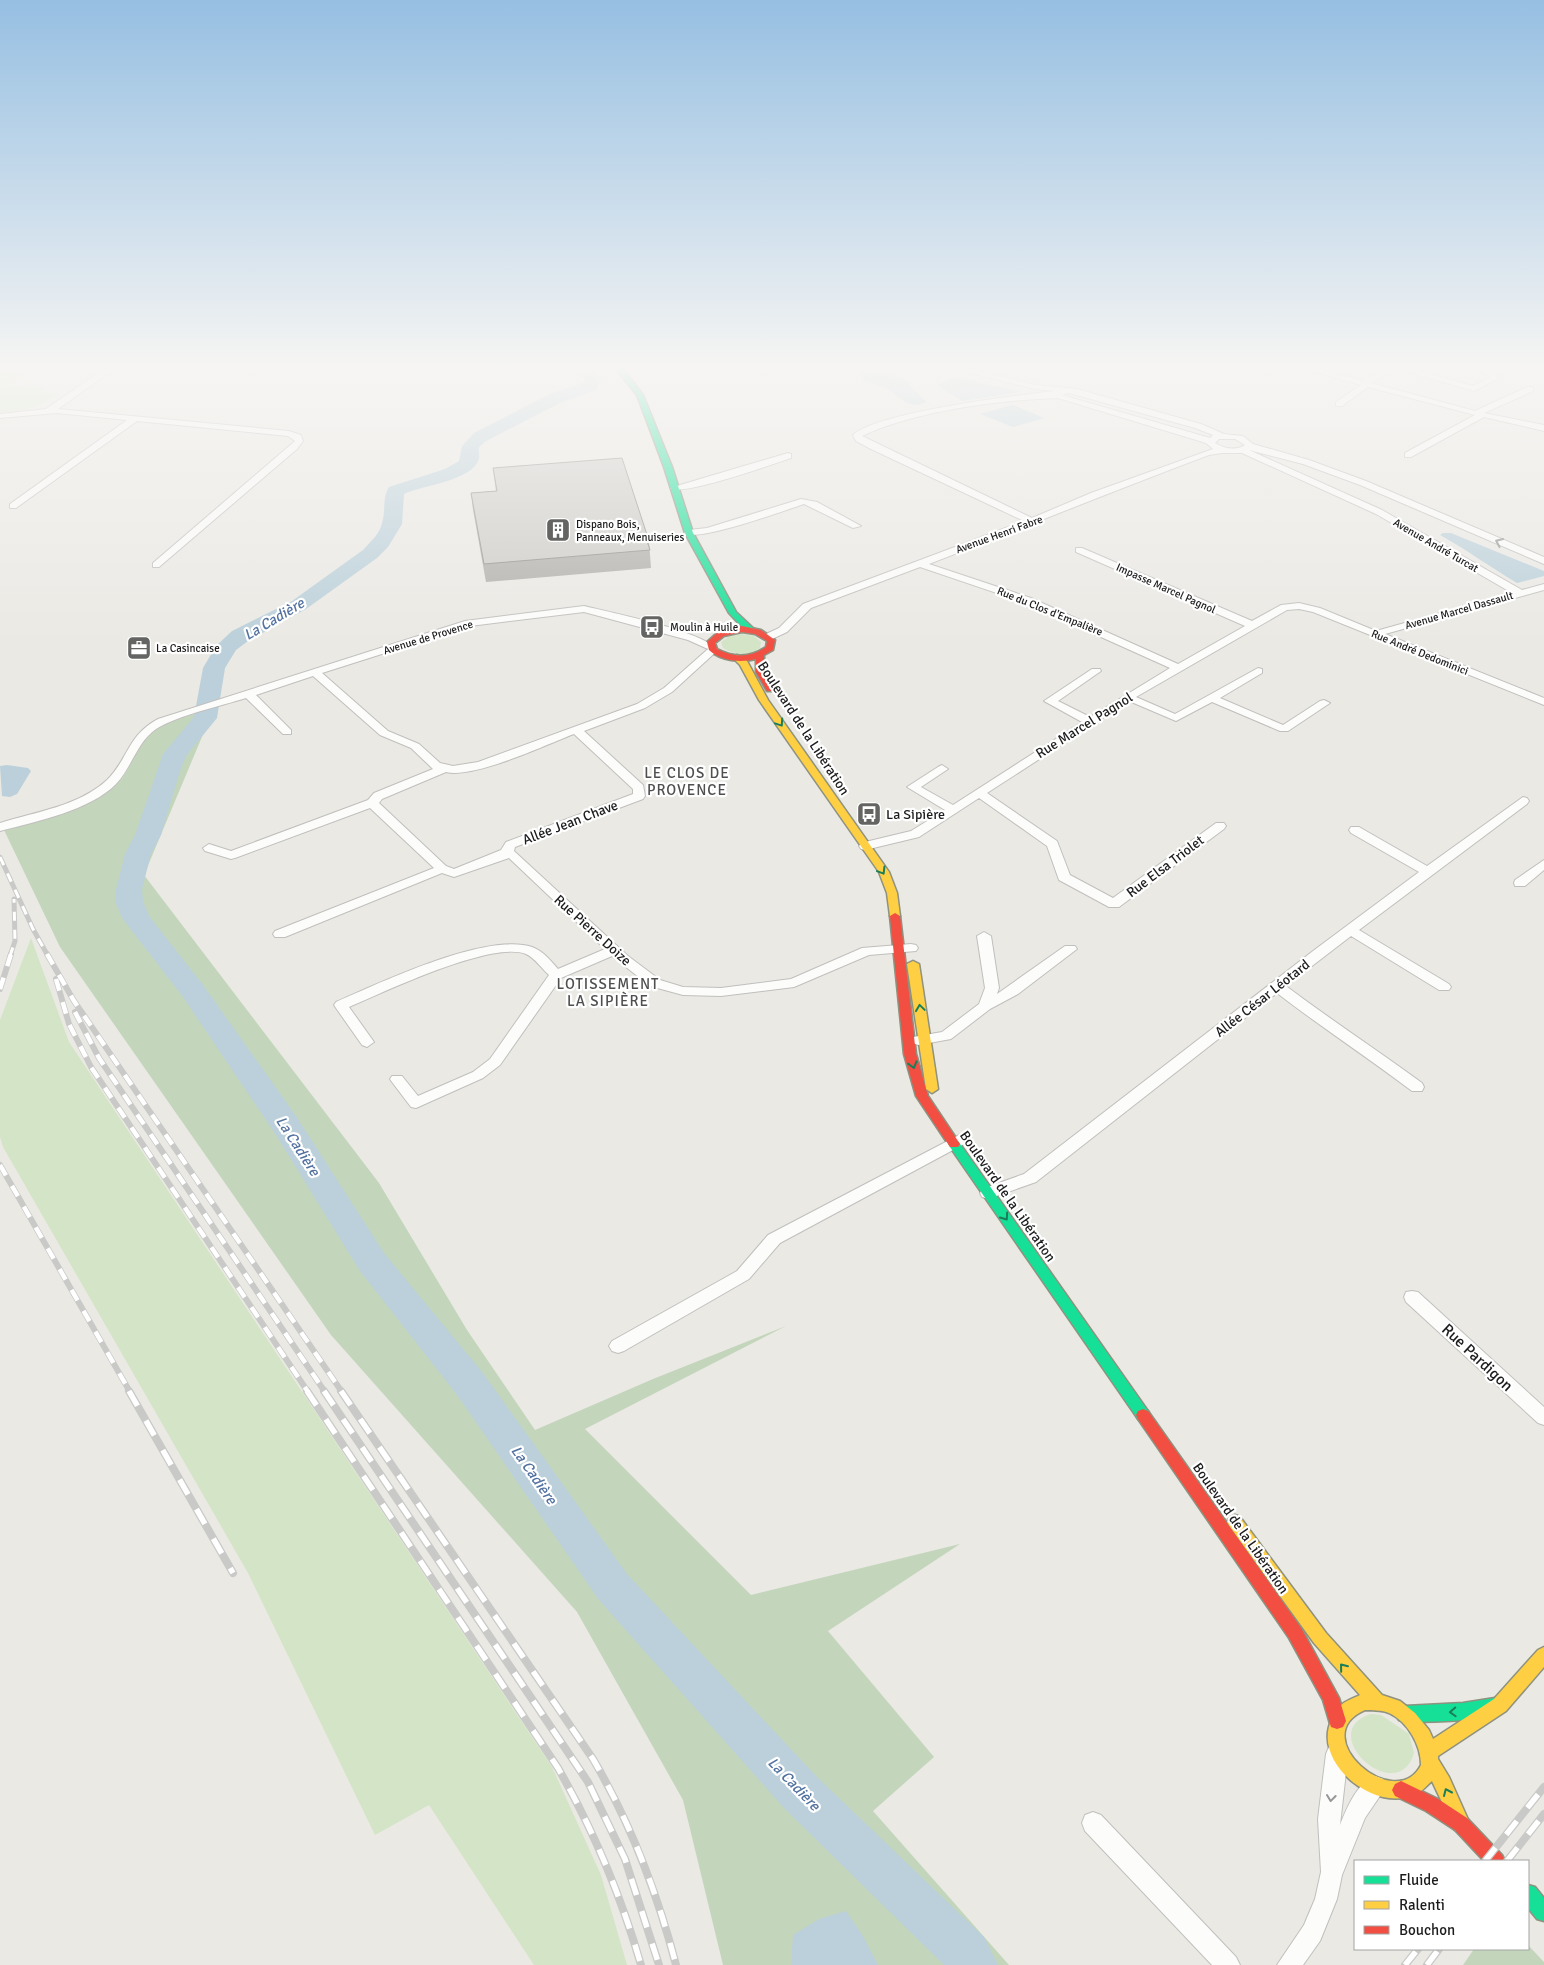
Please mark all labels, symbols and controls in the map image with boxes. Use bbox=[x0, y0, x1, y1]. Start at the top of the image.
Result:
street label: Avenue Henri Fabre bbox=[954, 513, 1044, 556]
street label: Avenue André Turcat bbox=[1391, 516, 1481, 575]
building icon: Dispano Bois, Panneaux, Menuiseries bbox=[545, 517, 571, 543]
place label: Dispano Bois, Panneaux, Menuiseries bbox=[576, 518, 685, 544]
one-way arrow bbox=[1495, 537, 1504, 548]
street label: Impasse Marcel Pagnol bbox=[1114, 561, 1218, 616]
street label: Rue du Clos d'Empalière bbox=[995, 584, 1105, 639]
street label: Avenue Marcel Dassault bbox=[1403, 589, 1515, 632]
water label: La Cadière bbox=[241, 593, 309, 644]
bus stop icon: Moulin à Huile bbox=[639, 614, 665, 640]
street label: Avenue de Provence bbox=[382, 618, 475, 657]
place label: Moulin à Huile bbox=[670, 621, 738, 634]
street label: Rue André Dedominici bbox=[1369, 627, 1470, 678]
office icon: La Casincaise bbox=[126, 635, 152, 661]
place label: La Casincaise bbox=[156, 642, 220, 655]
street label: Boulevard de la Libération bbox=[754, 658, 853, 798]
street label: Rue Marcel Pagnol bbox=[1033, 689, 1136, 762]
one-way arrow bbox=[774, 717, 783, 727]
district label: LE CLOS DE PROVENCE bbox=[644, 764, 730, 799]
street label: Allée Jean Chave bbox=[520, 796, 620, 848]
bus stop icon: La Sipière bbox=[856, 801, 882, 827]
place label: La Sipière bbox=[886, 806, 945, 823]
street label: Rue Elsa Triolet bbox=[1123, 832, 1208, 901]
one-way arrow bbox=[875, 865, 885, 874]
street label: Rue Pierre Doize bbox=[551, 891, 635, 969]
street label: Allée César Léotard bbox=[1211, 956, 1313, 1041]
district label: LOTISSEMENT LA SIPIÈRE bbox=[557, 975, 660, 1010]
one-way arrow bbox=[915, 1004, 925, 1012]
one-way arrow bbox=[907, 1060, 918, 1069]
water label: La Cadière bbox=[272, 1113, 325, 1180]
street label: Boulevard de la Libération bbox=[956, 1128, 1059, 1265]
one-way arrow bbox=[999, 1211, 1008, 1221]
street label: Rue Pardigon bbox=[1437, 1320, 1517, 1396]
water label: La Cadière bbox=[507, 1442, 562, 1509]
street label: Boulevard de la Libération bbox=[1189, 1460, 1292, 1597]
one-way arrow bbox=[1340, 1664, 1349, 1673]
one-way arrow bbox=[1448, 1706, 1456, 1717]
water label: La Cadière bbox=[764, 1754, 825, 1816]
one-way arrow bbox=[1443, 1788, 1454, 1797]
one-way arrow bbox=[1326, 1794, 1337, 1802]
legend bbox=[1354, 1860, 1529, 1950]
text: Fluide bbox=[1399, 1871, 1439, 1889]
text: Ralenti bbox=[1399, 1896, 1445, 1914]
text: Bouchon bbox=[1399, 1921, 1455, 1939]

